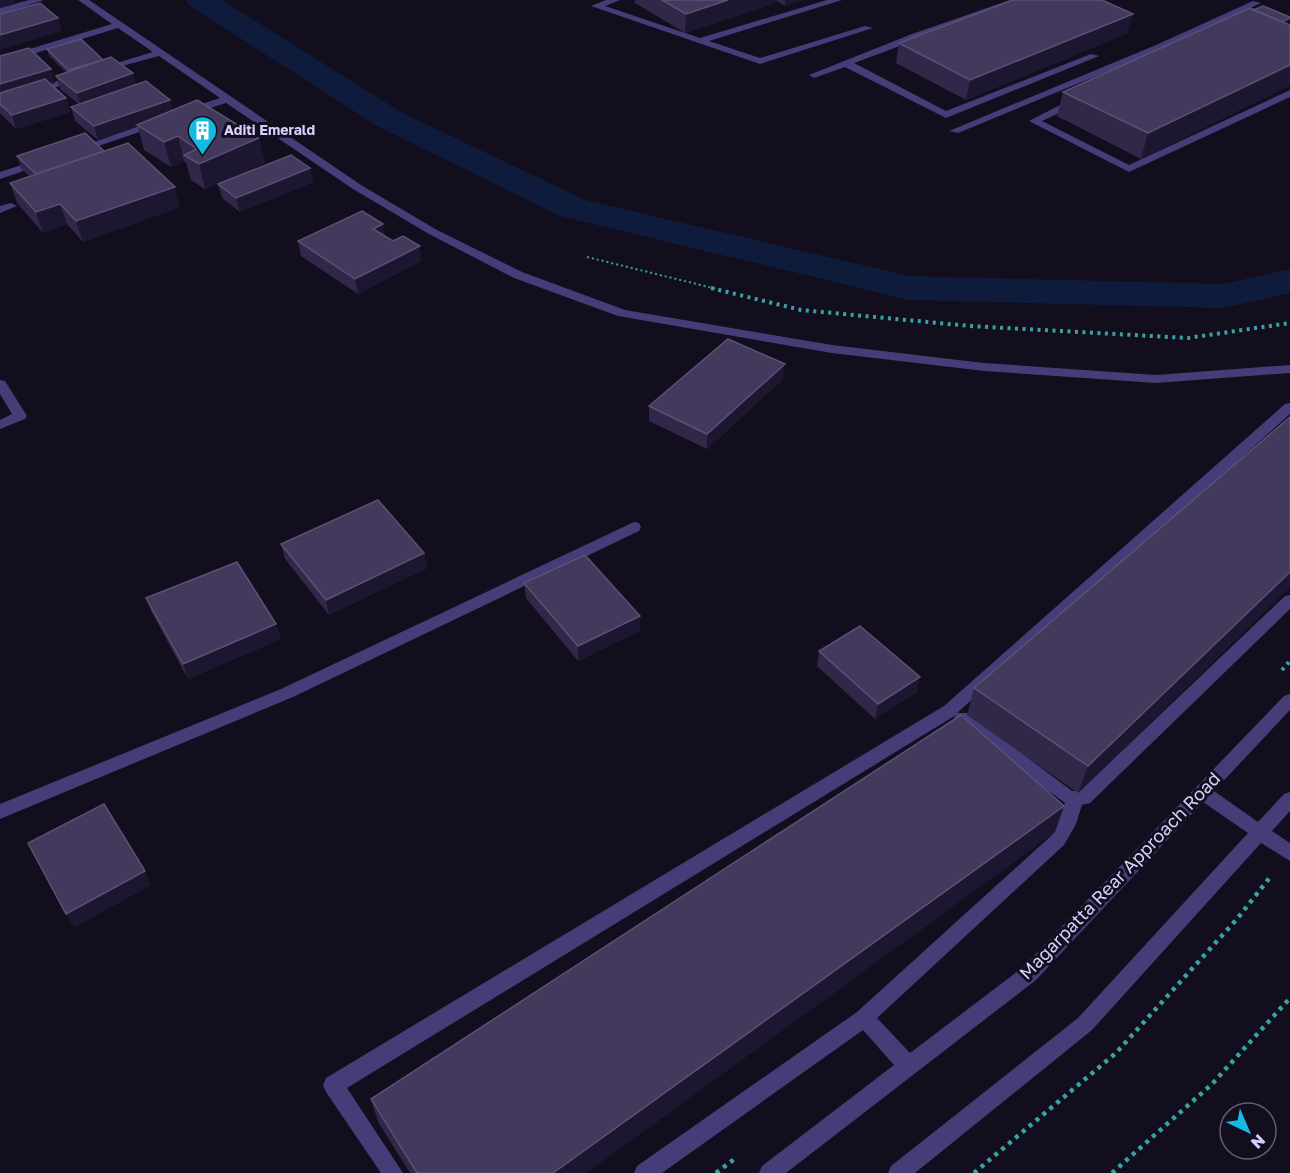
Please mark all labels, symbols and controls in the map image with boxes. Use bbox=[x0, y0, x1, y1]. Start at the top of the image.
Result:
building icon: Aditi Emerald bbox=[187, 114, 219, 156]
place label: Aditi Emerald bbox=[224, 121, 315, 138]
street label: Magarpatta Rear Approach Road bbox=[1014, 767, 1224, 983]
north arrow bbox=[1218, 1101, 1278, 1161]
text: N bbox=[1247, 1130, 1270, 1153]

